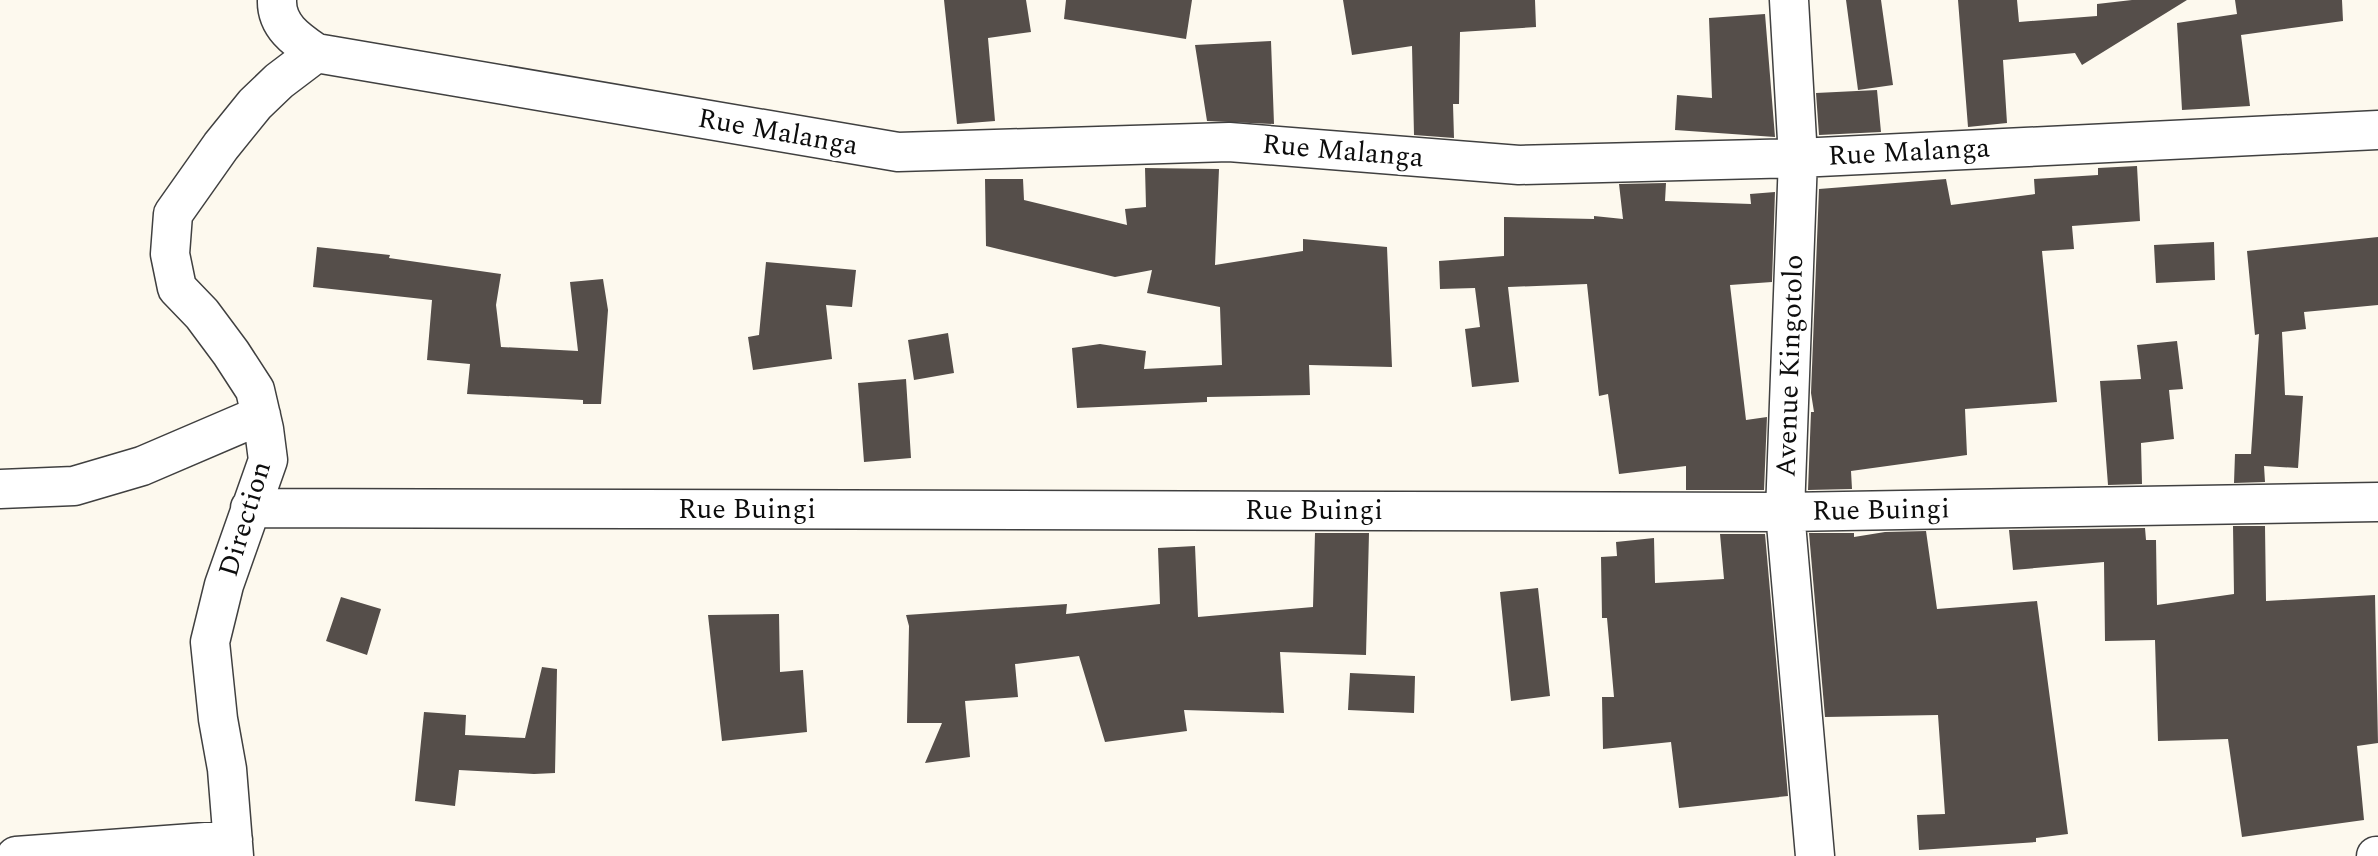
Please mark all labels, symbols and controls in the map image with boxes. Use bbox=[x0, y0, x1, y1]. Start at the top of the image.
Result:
street label: Rue Malanga bbox=[695, 97, 862, 167]
street label: Rue Malanga bbox=[1260, 123, 1426, 180]
street label: Rue Malanga bbox=[1827, 126, 1991, 178]
street label: Avenue Kingotolo bbox=[1765, 254, 1815, 478]
street label: Direction bbox=[207, 456, 283, 582]
street label: Rue Buingi bbox=[1812, 487, 1950, 533]
street label: Rue Buingi bbox=[678, 488, 816, 531]
street label: Rue Buingi bbox=[1245, 489, 1383, 532]

